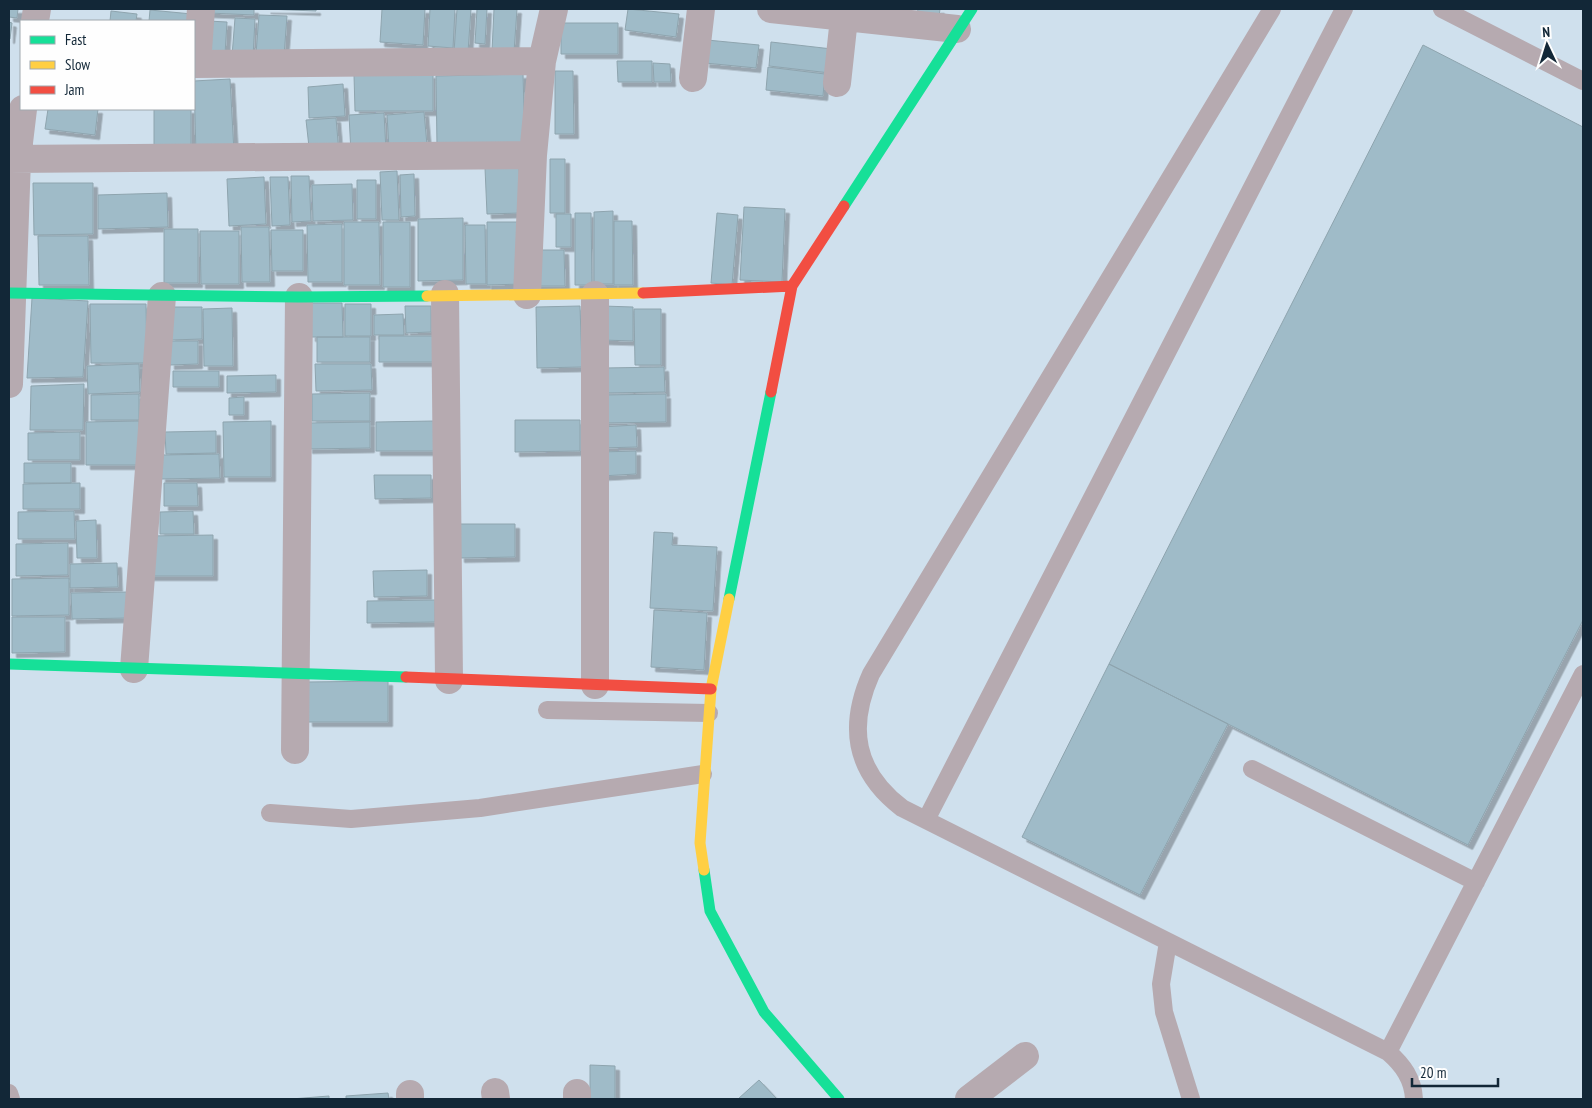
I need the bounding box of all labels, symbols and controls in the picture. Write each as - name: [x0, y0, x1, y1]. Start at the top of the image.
- legend: [20, 20, 195, 110]
- north arrow: [1522, 20, 1572, 70]
- text: N: [1542, 23, 1550, 41]
- text: Fast: [65, 30, 86, 49]
- text: Slow: [65, 55, 90, 74]
- text: Jam: [64, 80, 84, 99]
- scale bar: [1412, 1056, 1498, 1088]
- text: 20 m: [1420, 1063, 1446, 1082]

